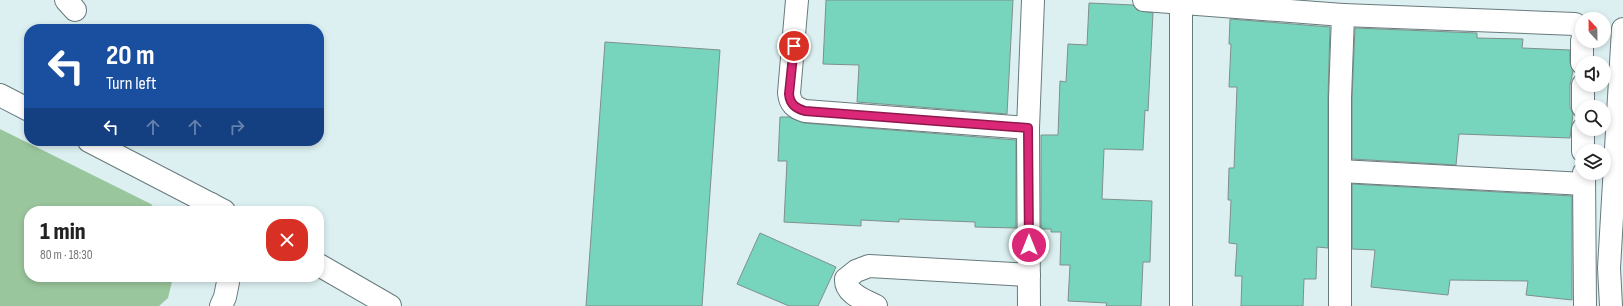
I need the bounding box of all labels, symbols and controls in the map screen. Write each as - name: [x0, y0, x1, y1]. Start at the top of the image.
- north arrow: [1575, 12, 1611, 48]
- map controls: [1575, 12, 1611, 180]
- pin: [777, 29, 811, 63]
- icon: arrive: [783, 35, 805, 57]
- text: 20 m: [106, 39, 155, 72]
- icon: left: [40, 40, 92, 92]
- button: sound: [1575, 56, 1611, 92]
- text: Turn left: [106, 73, 157, 94]
- button: search: [1575, 100, 1611, 136]
- icon: left: [100, 116, 122, 138]
- icon: ahead: [142, 116, 164, 138]
- icon: ahead: [184, 116, 206, 138]
- icon: right: [226, 116, 248, 138]
- button: layers: [1575, 144, 1611, 180]
- text: 1 min: [40, 217, 86, 246]
- button: close: [266, 219, 308, 261]
- position arrow: [1008, 224, 1050, 266]
- text: 80 m · 18:30: [40, 247, 93, 263]

